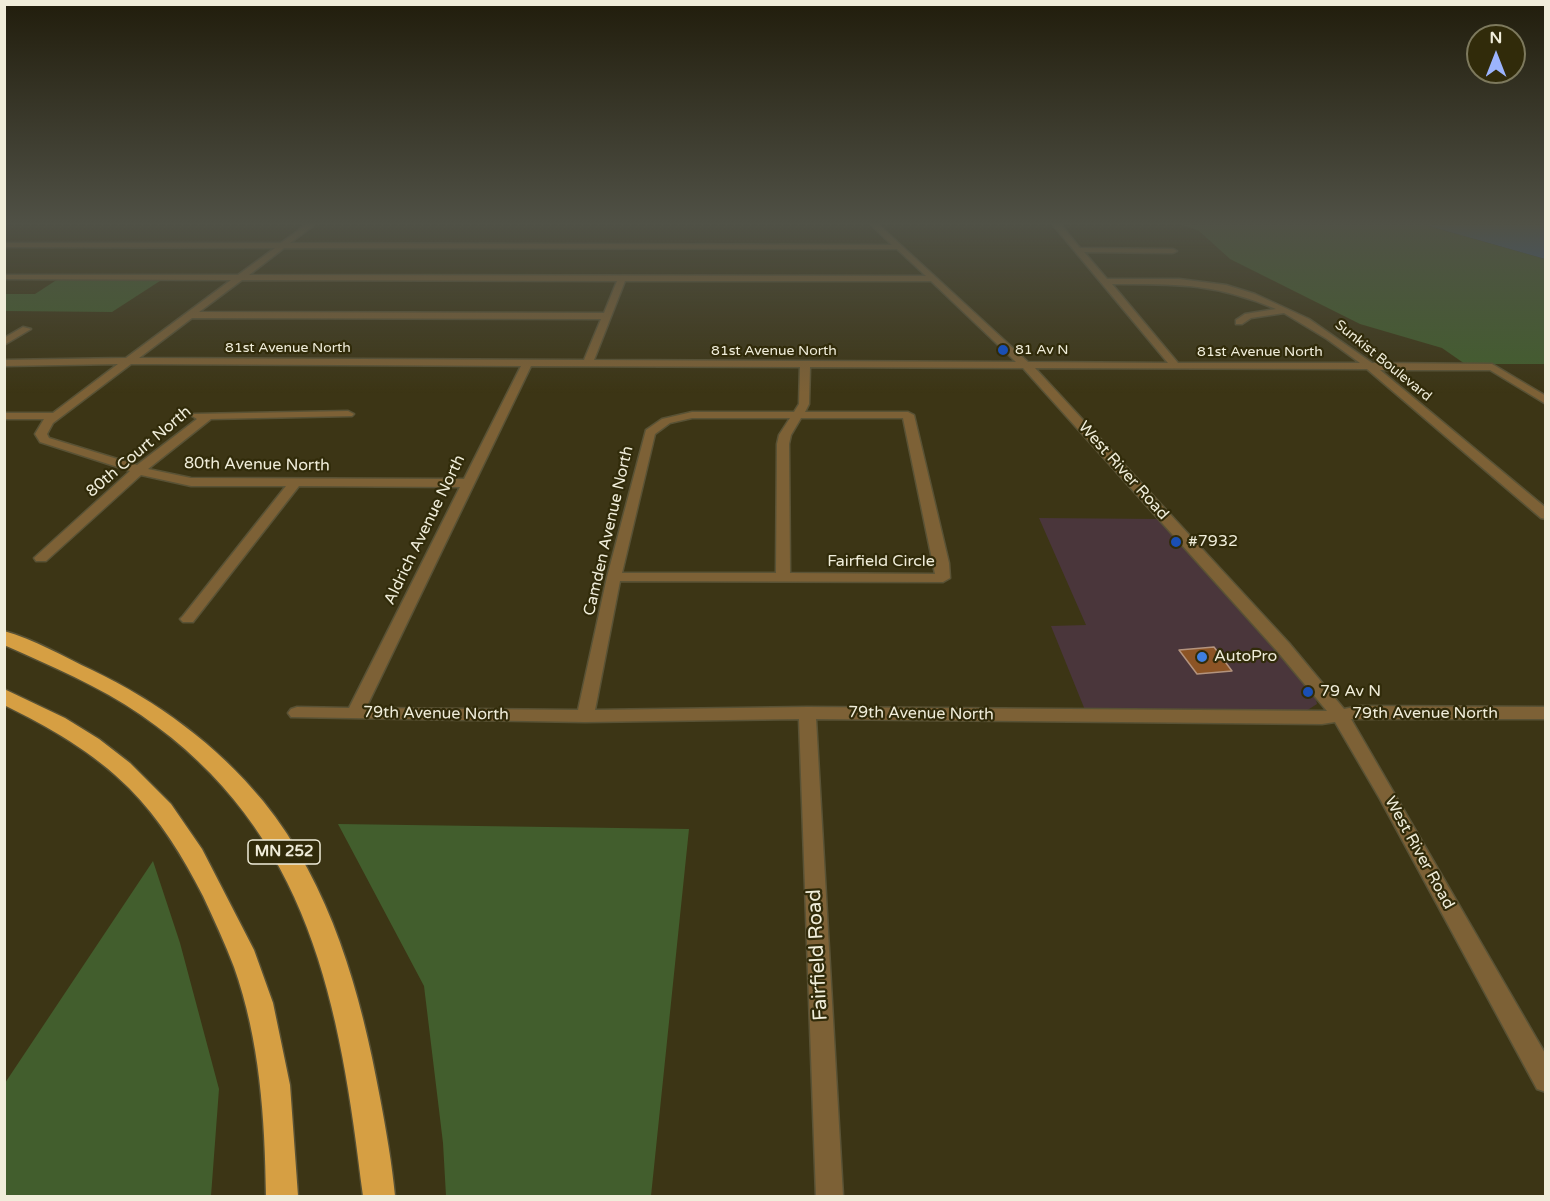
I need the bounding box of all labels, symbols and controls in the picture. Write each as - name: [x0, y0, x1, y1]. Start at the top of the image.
- north arrow: [1466, 24, 1526, 84]
- text: N: [1490, 28, 1502, 48]
- street label: Sunkist Boulevard: [1331, 317, 1435, 405]
- street label: 81st Avenue North: [225, 340, 351, 356]
- place label: 81 Av N: [1015, 342, 1068, 358]
- street label: 81st Avenue North: [711, 343, 837, 359]
- marker: 81 Av N: [996, 343, 1010, 357]
- street label: 81st Avenue North: [1197, 344, 1323, 360]
- street label: 80th Court North: [83, 402, 195, 502]
- street label: West River Road: [1074, 418, 1172, 524]
- street label: Camden Avenue North: [580, 444, 638, 618]
- street label: Aldrich Avenue North: [380, 452, 470, 608]
- street label: 80th Avenue North: [184, 454, 330, 476]
- place label: #7932: [1188, 532, 1238, 552]
- marker: #7932: [1169, 535, 1183, 549]
- street label: Fairfield Circle: [827, 552, 935, 572]
- place label: AutoPro: [1214, 647, 1277, 667]
- marker: AutoPro: [1195, 650, 1209, 664]
- place label: 79 Av N: [1320, 682, 1381, 702]
- marker: 79 Av N: [1301, 685, 1315, 699]
- street label: 79th Avenue North: [363, 703, 509, 725]
- street label: 79th Avenue North: [848, 703, 994, 725]
- street label: 79th Avenue North: [1352, 704, 1498, 724]
- street label: West River Road: [1380, 793, 1458, 913]
- road number: MN 252: [248, 840, 320, 864]
- street label: Fairfield Road: [803, 889, 833, 1021]

